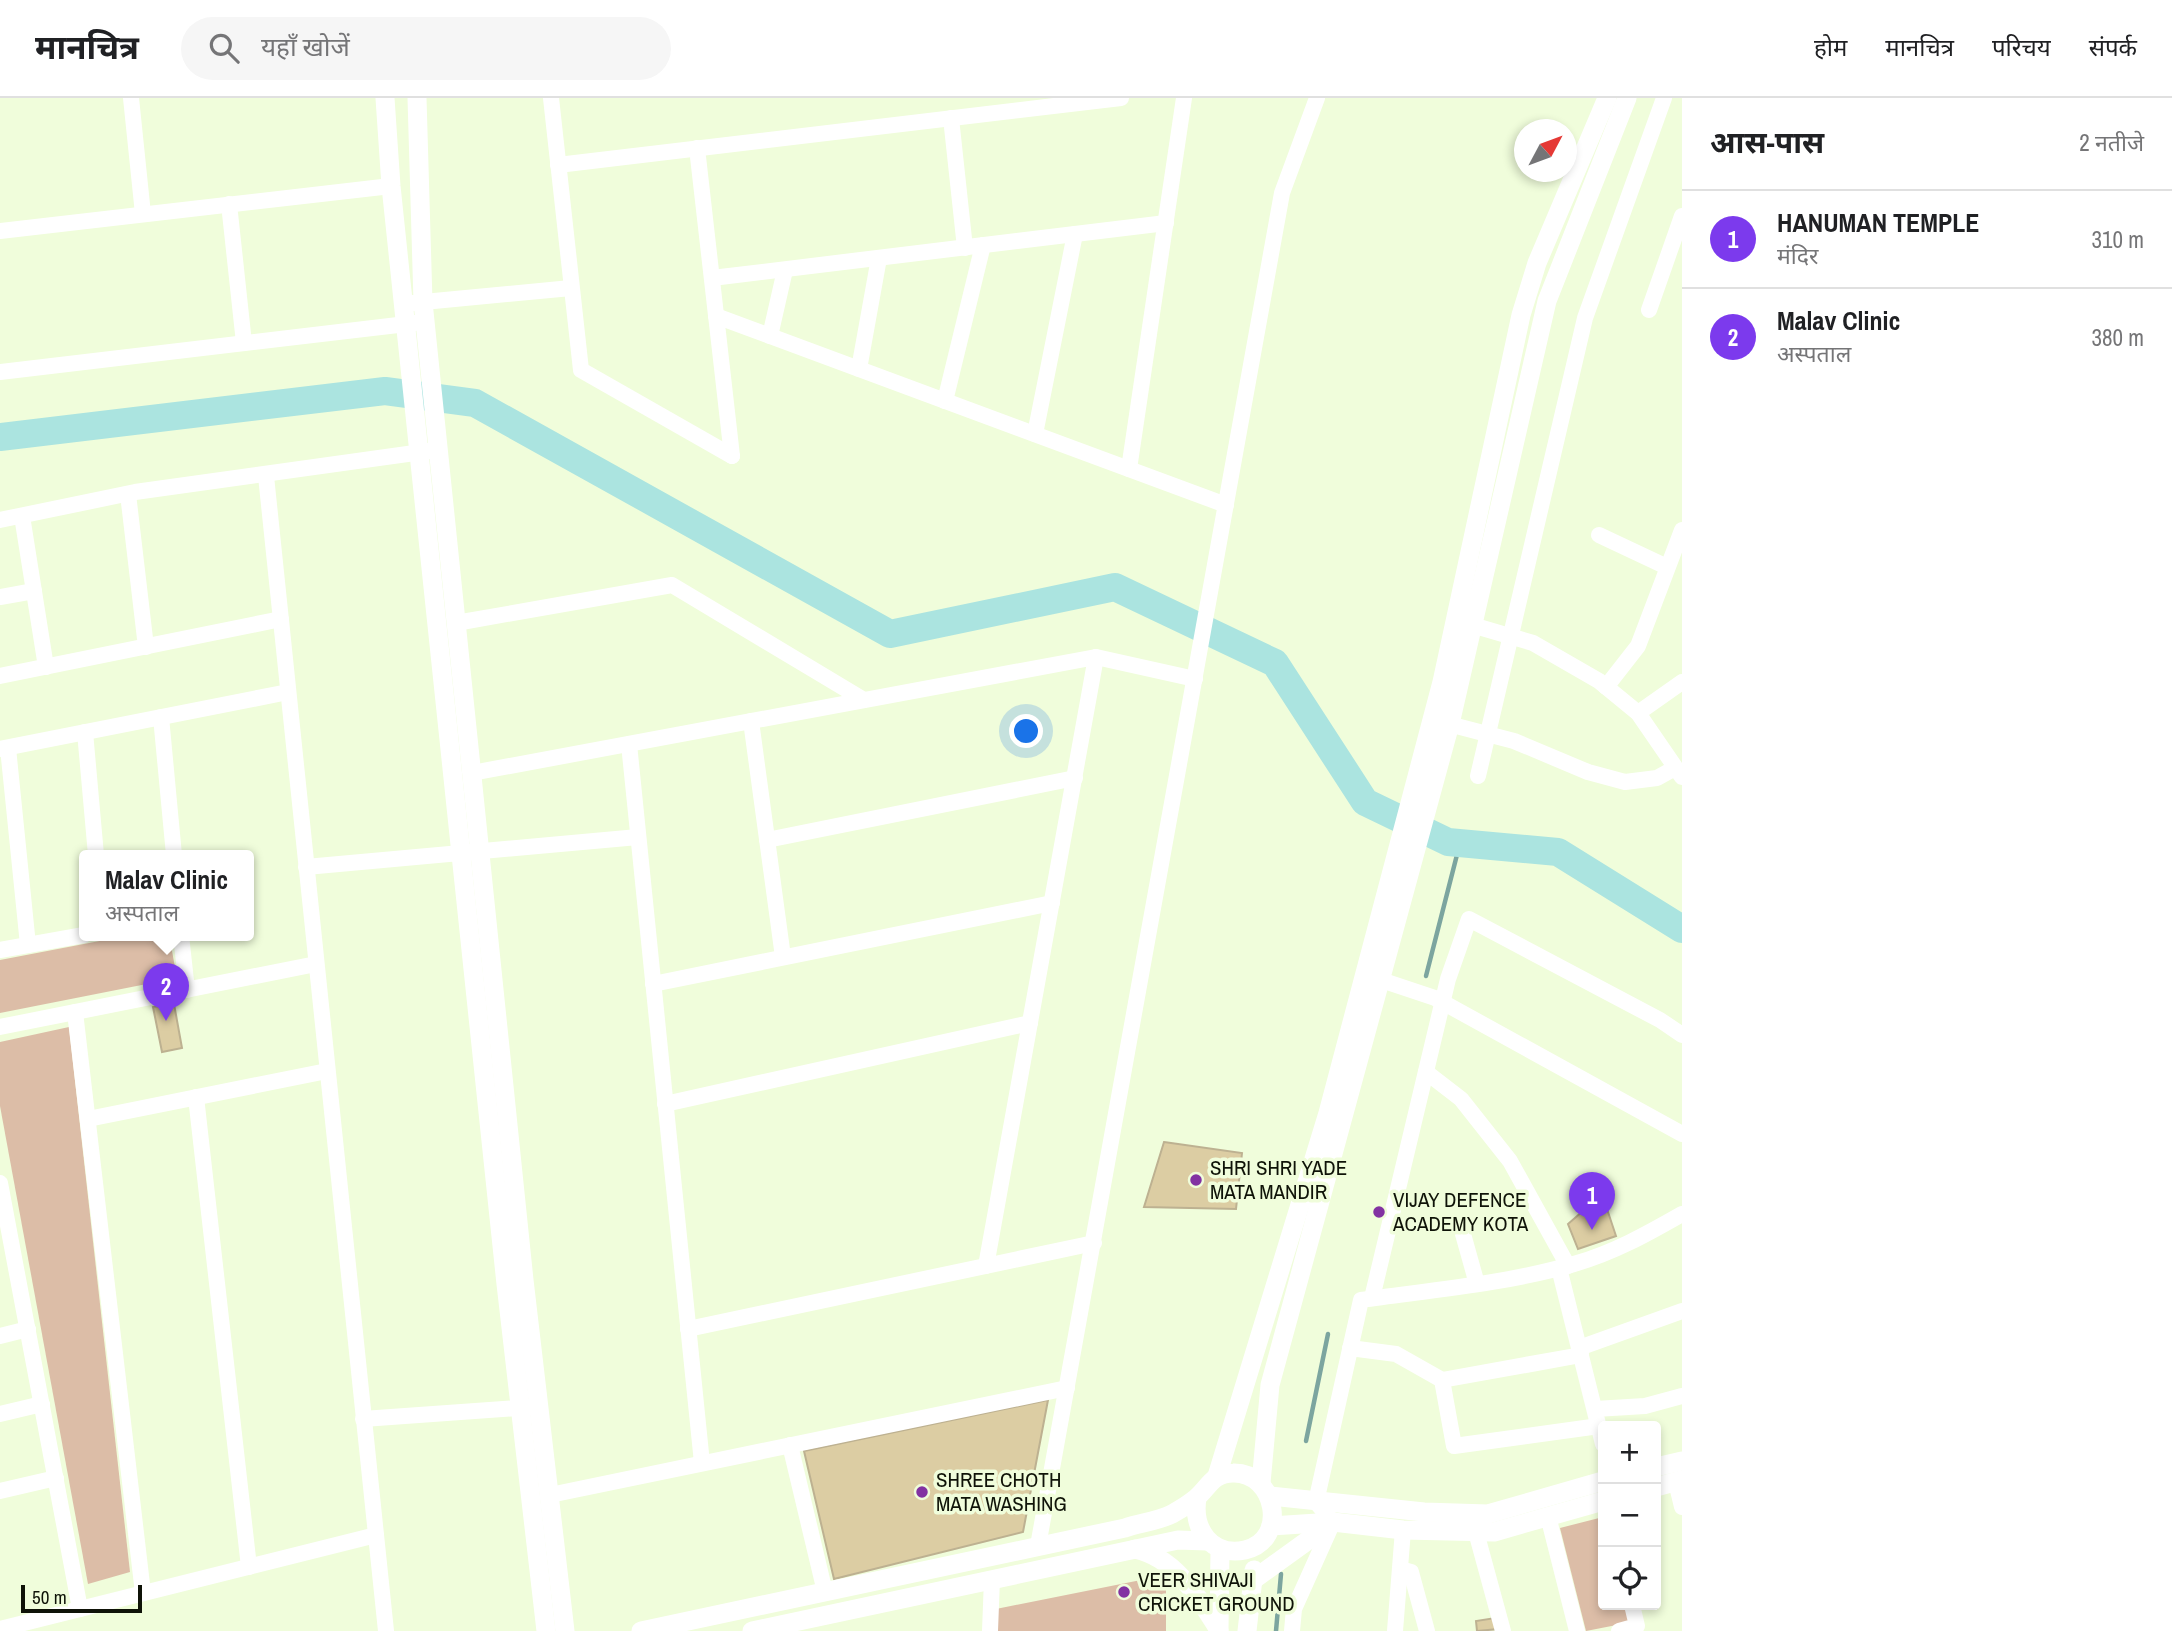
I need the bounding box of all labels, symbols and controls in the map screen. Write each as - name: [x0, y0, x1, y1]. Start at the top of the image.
- search box: [181, 17, 671, 80]
- text: मानचित्र: [35, 25, 139, 69]
- icon: search: [205, 29, 243, 67]
- text: यहाँ खोजें: [261, 29, 350, 64]
- text: होम: [1814, 31, 1847, 63]
- text: मानचित्र: [1885, 31, 1954, 63]
- text: परिचय: [1992, 31, 2051, 63]
- text: संपर्क: [2089, 31, 2137, 63]
- north arrow: [1514, 119, 1577, 182]
- text: आस-पास: [1710, 122, 1824, 162]
- text: 2 नतीजे: [2079, 127, 2144, 158]
- text: HANUMAN TEMPLE: [1777, 205, 1980, 240]
- text: 1: [1728, 224, 1738, 255]
- text: 310 m: [2092, 224, 2144, 255]
- text: मंदिर: [1777, 240, 1818, 271]
- text: Malav Clinic: [1777, 303, 1900, 338]
- text: 2: [1728, 322, 1738, 353]
- text: 380 m: [2092, 322, 2144, 353]
- text: अस्पताल: [1777, 338, 1851, 369]
- your location: [1009, 714, 1043, 748]
- popup: [79, 850, 254, 941]
- text: Malav Clinic: [105, 862, 228, 897]
- text: अस्पताल: [105, 897, 179, 928]
- pin: 2: [143, 963, 189, 1021]
- place label: SHRI SHRI YADE MATA MANDIR: [1210, 1153, 1347, 1206]
- marker: SHRI SHRI YADE MATA MANDIR: [1188, 1172, 1204, 1188]
- pin: 1: [1569, 1172, 1615, 1230]
- place label: VIJAY DEFENCE ACADEMY KOTA: [1392, 1185, 1529, 1238]
- marker: VIJAY DEFENCE ACADEMY KOTA: [1371, 1204, 1387, 1220]
- map controls: [1598, 1421, 1661, 1610]
- button: +: [1598, 1421, 1661, 1484]
- place label: SHREE CHOTH MATA WASHING: [936, 1465, 1067, 1518]
- marker: SHREE CHOTH MATA WASHING: [914, 1484, 930, 1500]
- button: −: [1598, 1484, 1661, 1547]
- button: locate: [1598, 1547, 1661, 1610]
- place label: VEER SHIVAJI CRICKET GROUND: [1138, 1565, 1295, 1618]
- scale bar: [21, 1582, 142, 1614]
- text: 50 m: [32, 1584, 67, 1610]
- marker: VEER SHIVAJI CRICKET GROUND: [1116, 1584, 1132, 1600]

